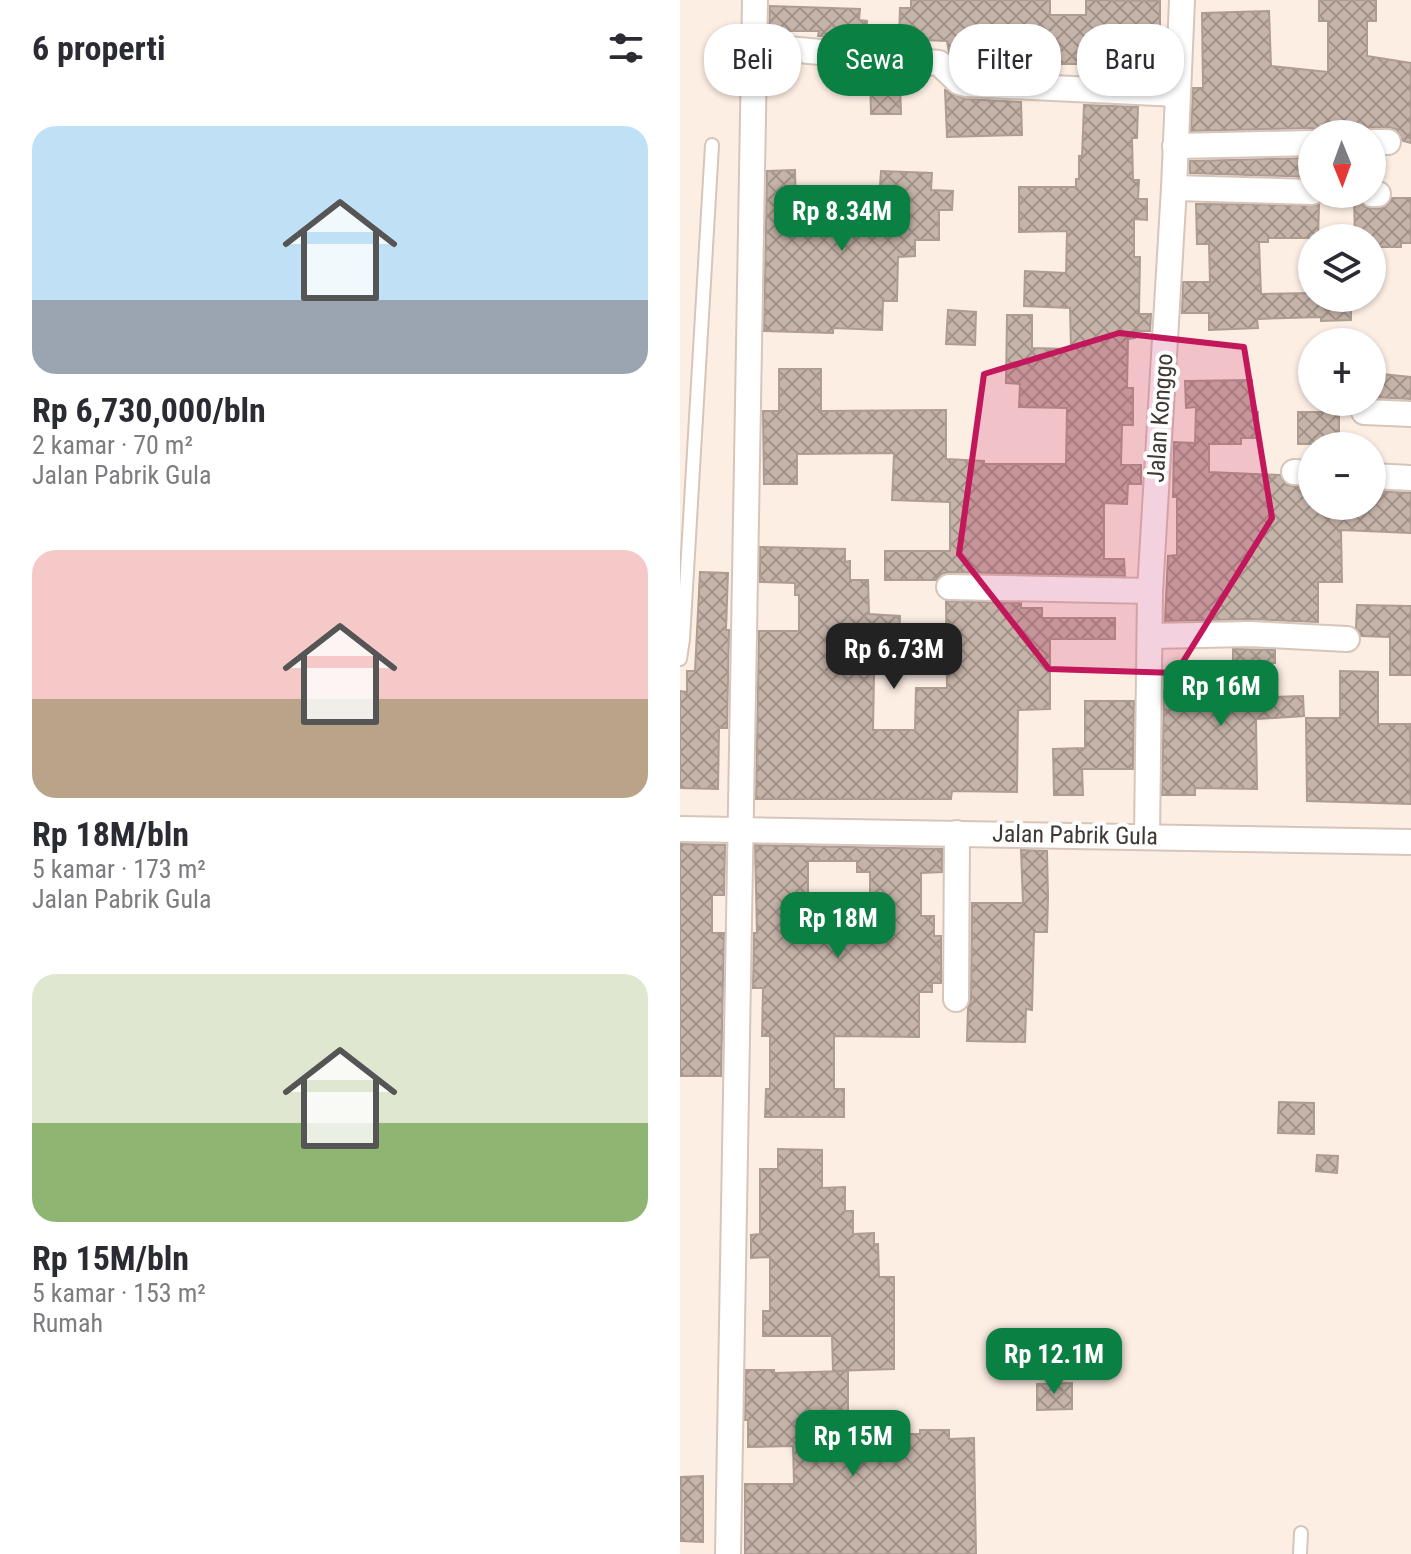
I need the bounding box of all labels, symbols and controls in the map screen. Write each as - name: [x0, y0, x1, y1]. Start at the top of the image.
- chip: Beli: [704, 24, 801, 96]
- chip: Sewa: [817, 24, 933, 96]
- chip: Filter: [949, 24, 1061, 96]
- chip: Baru: [1077, 24, 1184, 96]
- icon: filters: [604, 26, 648, 70]
- text: 6 properti: [32, 28, 166, 68]
- north arrow: [1298, 120, 1386, 208]
- map controls: [1298, 120, 1386, 520]
- icon: home: [268, 178, 412, 322]
- pin: Rp 8.34M: [759, 185, 925, 253]
- text: Rp 8.34M: [792, 196, 892, 226]
- button: layers: [1298, 224, 1386, 312]
- button: +: [1298, 328, 1386, 416]
- street label: Jalan Konggo: [1142, 352, 1178, 484]
- text: Rp 6,730,000/bln: [32, 390, 266, 430]
- text: 2 kamar · 70 m²: [32, 430, 193, 460]
- button: −: [1298, 432, 1386, 520]
- text: Jalan Pabrik Gula: [32, 460, 211, 490]
- icon: home: [268, 602, 412, 746]
- pin: Rp 6.73M: [811, 623, 977, 691]
- text: Rp 6.73M: [844, 634, 944, 664]
- pin: Rp 16M: [1156, 660, 1286, 728]
- text: Rp 16M: [1181, 671, 1261, 701]
- text: Rp 18M/bln: [32, 814, 189, 854]
- street label: Jalan Pabrik Gula: [992, 820, 1158, 850]
- text: 5 kamar · 173 m²: [32, 854, 206, 884]
- text: Jalan Pabrik Gula: [32, 884, 211, 914]
- pin: Rp 18M: [773, 892, 903, 960]
- text: Rp 18M: [798, 903, 878, 933]
- icon: home: [268, 1026, 412, 1170]
- text: Rp 15M/bln: [32, 1238, 189, 1278]
- text: 5 kamar · 153 m²: [32, 1278, 206, 1308]
- text: Rumah: [32, 1308, 103, 1338]
- pin: Rp 12.1M: [971, 1328, 1137, 1396]
- text: Rp 12.1M: [1004, 1339, 1104, 1369]
- pin: Rp 15M: [788, 1410, 918, 1478]
- text: Rp 15M: [813, 1421, 893, 1451]

